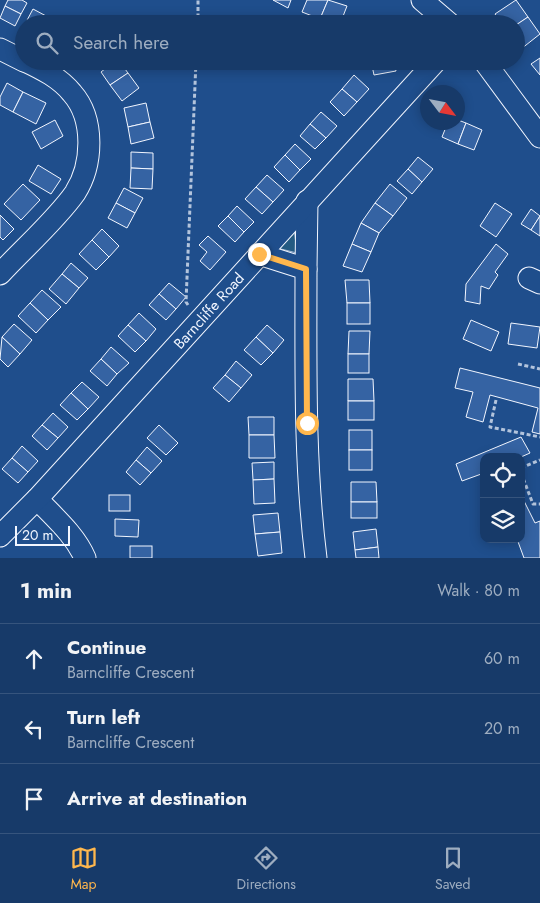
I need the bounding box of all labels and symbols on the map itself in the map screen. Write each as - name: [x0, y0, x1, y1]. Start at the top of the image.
- north arrow: [420, 85, 465, 130]
- route end: [248, 243, 271, 266]
- street label: Barncliffe Road: [169, 268, 249, 354]
- route start: [296, 412, 319, 435]
- scale bar: [15, 523, 70, 546]

